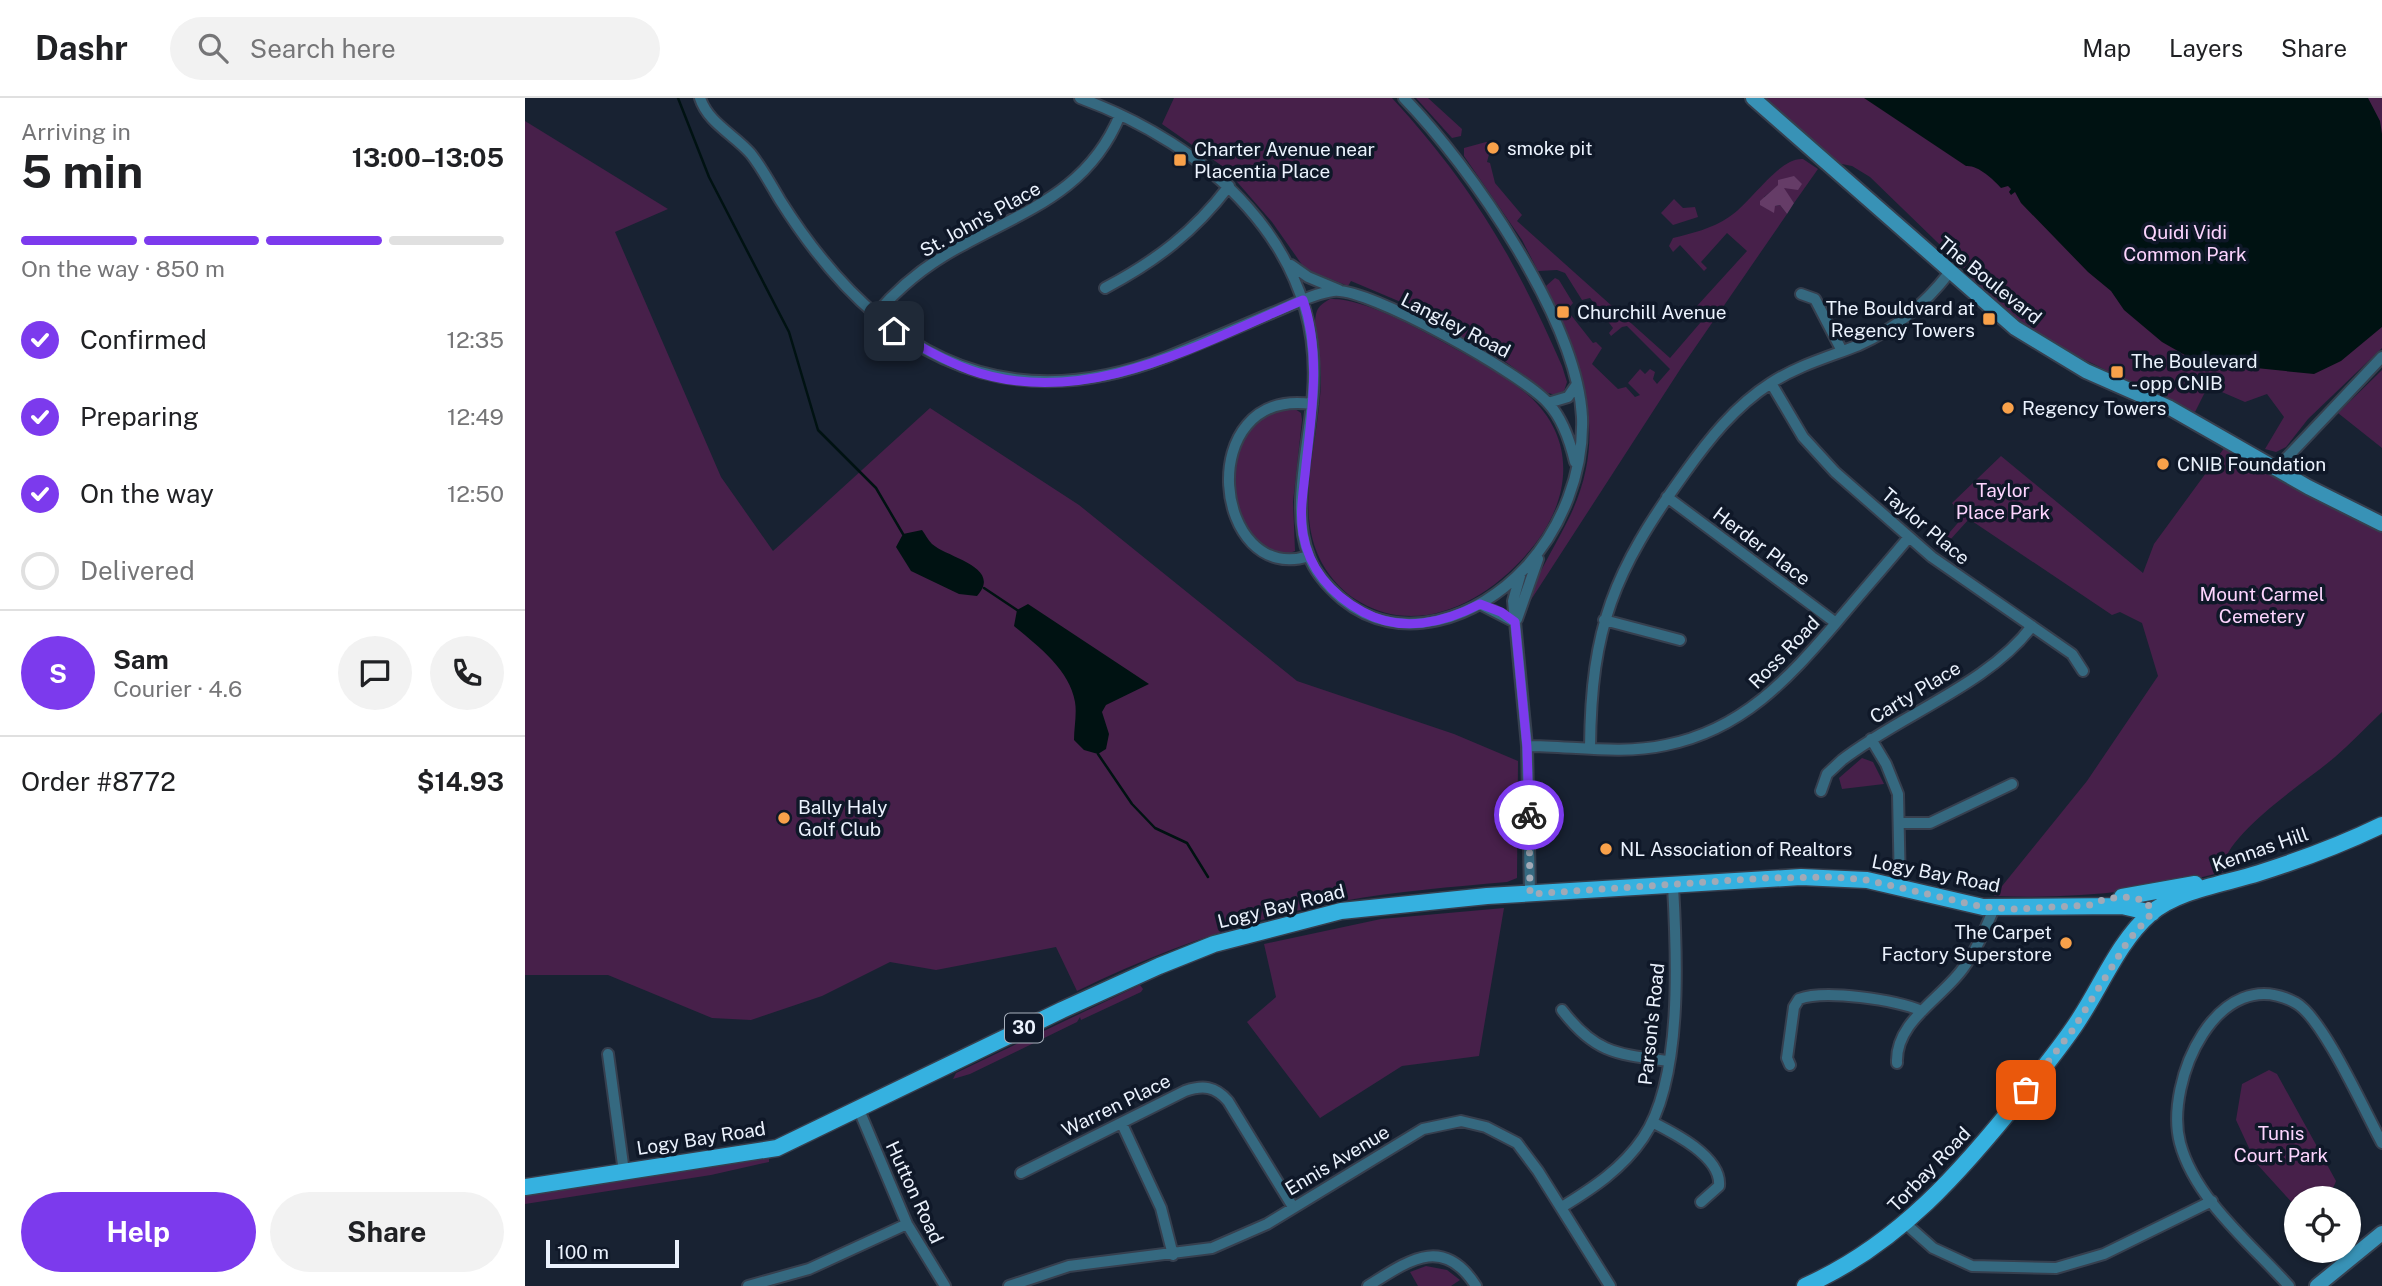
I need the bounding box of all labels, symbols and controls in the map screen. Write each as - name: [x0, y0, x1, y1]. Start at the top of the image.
- search box: [170, 17, 660, 80]
- text: Dashr: [35, 29, 128, 67]
- icon: search: [194, 29, 232, 67]
- text: Search here: [250, 33, 396, 64]
- text: Map: [2082, 34, 2131, 62]
- text: Layers: [2169, 34, 2243, 62]
- text: Share: [2281, 34, 2347, 62]
- text: Arriving in: [21, 118, 131, 145]
- place label: smoke pit: [1507, 137, 1593, 159]
- place label: Charter Avenue near Placentia Place: [1194, 138, 1375, 182]
- marker: smoke pit: [1485, 140, 1501, 156]
- text: 13:00–13:05: [352, 142, 504, 173]
- text: 5 min: [21, 144, 143, 198]
- marker: Charter Avenue near Placentia Place: [1172, 152, 1188, 168]
- street label: St. John's Place: [916, 177, 1044, 261]
- park label: Quidi Vidi Common Park: [2123, 221, 2247, 265]
- street label: The Boulevard: [1934, 232, 2046, 328]
- text: On the way · 850 m: [21, 255, 225, 282]
- street label: Langley Road: [1398, 288, 1514, 362]
- place label: The Bouldvard at Regency Towers: [1826, 297, 1975, 341]
- pin: [864, 301, 924, 361]
- place label: Churchill Avenue: [1577, 301, 1727, 323]
- marker: Churchill Avenue: [1555, 304, 1571, 320]
- marker: The Bouldvard at Regency Towers: [1981, 311, 1997, 327]
- icon: home: [875, 312, 913, 350]
- icon: check: [21, 321, 59, 359]
- text: Confirmed: [80, 324, 207, 355]
- text: 12:35: [447, 326, 504, 353]
- place label: The Boulevard - opp CNIB: [2131, 350, 2257, 394]
- marker: The Boulevard - opp CNIB: [2109, 364, 2125, 380]
- place label: Regency Towers: [2022, 397, 2166, 419]
- icon: check: [21, 398, 59, 436]
- marker: Regency Towers: [2000, 400, 2016, 416]
- text: Preparing: [80, 401, 199, 432]
- text: 12:49: [447, 403, 504, 430]
- place label: CNIB Foundation: [2177, 453, 2326, 475]
- marker: CNIB Foundation: [2155, 456, 2171, 472]
- icon: check: [21, 475, 59, 513]
- text: On the way: [80, 478, 214, 509]
- park label: Taylor Place Park: [1956, 479, 2050, 523]
- text: 12:50: [447, 480, 504, 507]
- street label: Taylor Place: [1878, 483, 1974, 569]
- street label: Herder Place: [1709, 502, 1815, 590]
- text: Delivered: [80, 555, 195, 586]
- park label: Mount Carmel Cemetery: [2200, 583, 2324, 627]
- street label: Ross Road: [1744, 611, 1824, 693]
- button: chat: [338, 636, 412, 710]
- button: phone: [430, 636, 504, 710]
- text: Sam: [113, 644, 169, 675]
- street label: Carty Place: [1866, 656, 1964, 728]
- text: S: [49, 658, 67, 689]
- text: Courier · 4.6: [113, 675, 242, 702]
- text: Order #8772: [21, 766, 176, 797]
- text: $14.93: [417, 766, 504, 797]
- courier: [1494, 780, 1564, 850]
- place label: Bally Haly Golf Club: [798, 796, 887, 840]
- icon: bike: [1510, 796, 1548, 834]
- marker: Bally Haly Golf Club: [776, 810, 792, 826]
- street label: Kennas Hill: [2209, 822, 2311, 876]
- place label: NL Association of Realtors: [1620, 838, 1852, 860]
- marker: NL Association of Realtors: [1598, 841, 1614, 857]
- street label: Logy Bay Road: [1870, 850, 2002, 896]
- street label: Logy Bay Road: [1215, 880, 1347, 932]
- place label: The Carpet Factory Superstore: [1882, 921, 2052, 965]
- marker: The Carpet Factory Superstore: [2058, 935, 2074, 951]
- street label: Parson's Road: [1634, 962, 1668, 1086]
- road number: 30: [1005, 1014, 1043, 1043]
- pin: [1996, 1060, 2056, 1120]
- street label: Warren Place: [1058, 1069, 1174, 1141]
- icon: bag: [2007, 1071, 2045, 1109]
- street label: Logy Bay Road: [635, 1117, 767, 1159]
- street label: Ennis Avenue: [1281, 1120, 1393, 1200]
- street label: Torbay Road: [1883, 1122, 1975, 1216]
- park label: Tunis Court Park: [2234, 1122, 2329, 1166]
- street label: Hutton Road: [882, 1137, 948, 1247]
- map controls: [2284, 1186, 2361, 1263]
- button: locate: [2284, 1186, 2361, 1263]
- button: Help: [21, 1192, 256, 1272]
- button: Share: [270, 1192, 504, 1272]
- scale bar: [546, 1237, 679, 1269]
- text: 100 m: [557, 1241, 609, 1263]

